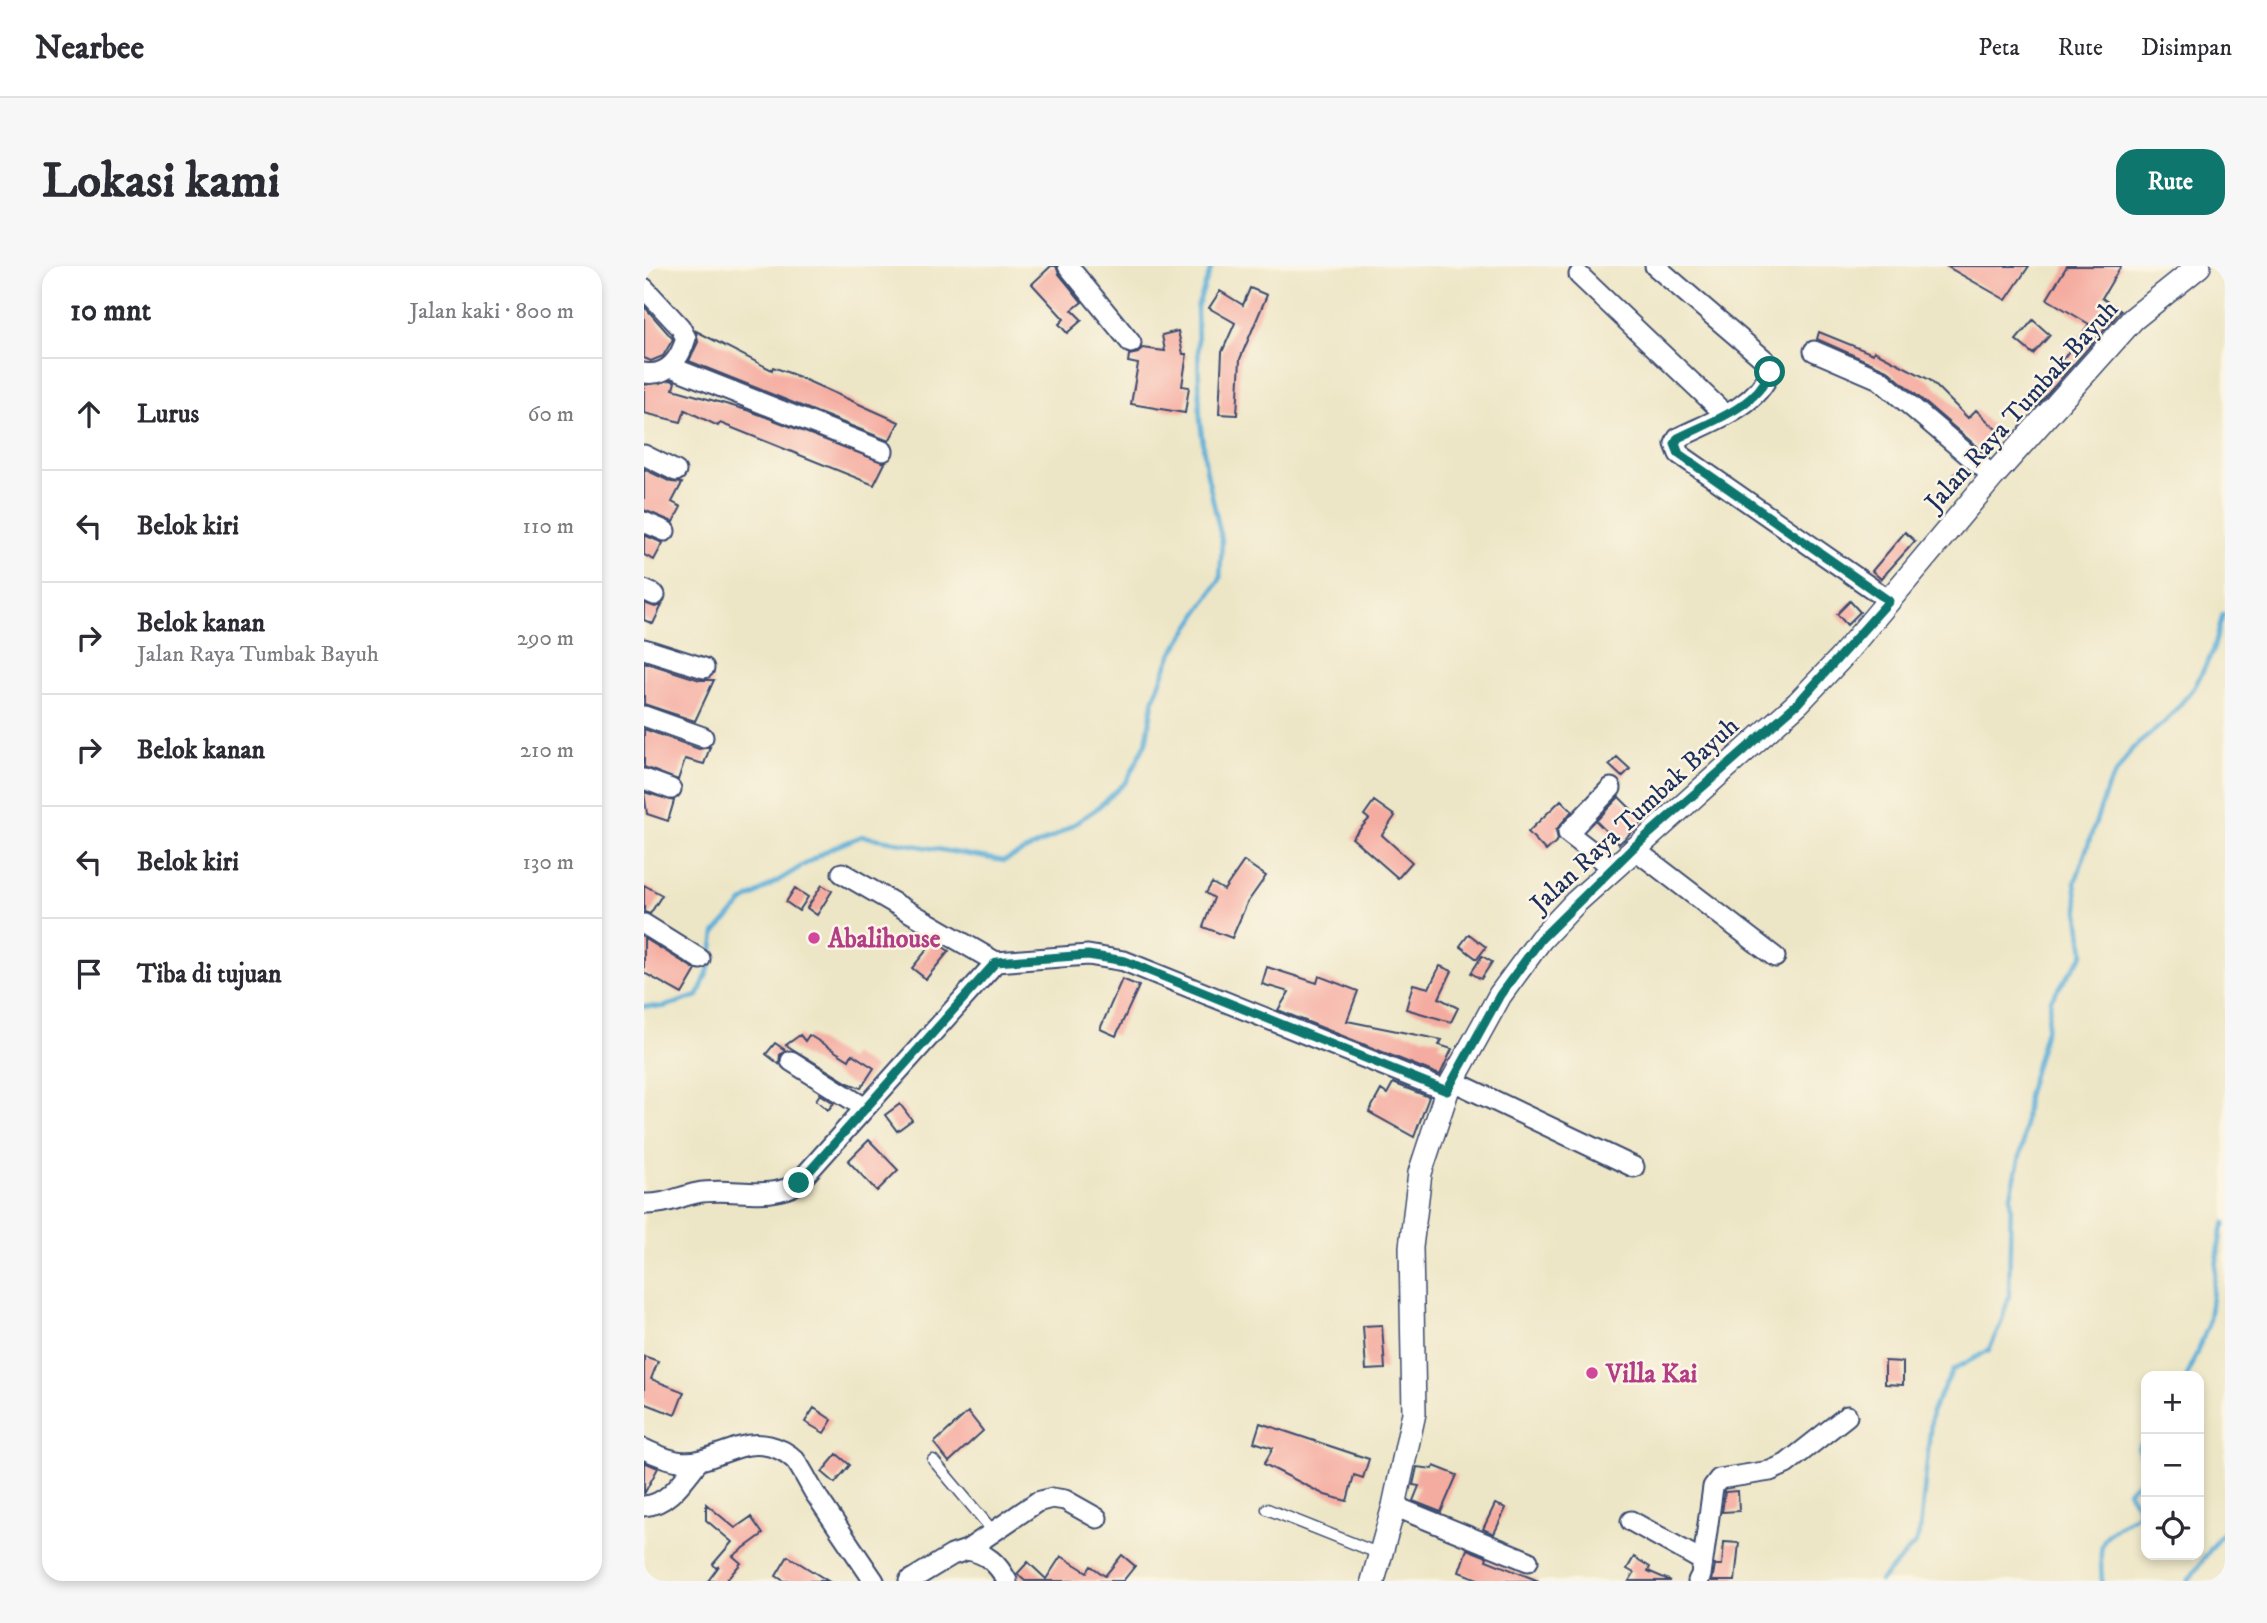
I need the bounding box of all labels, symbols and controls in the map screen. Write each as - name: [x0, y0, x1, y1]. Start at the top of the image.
- text: Nearbee: [35, 28, 144, 69]
- text: Peta: [1978, 33, 2020, 63]
- text: Rute: [2058, 33, 2103, 63]
- text: Disimpan: [2141, 33, 2232, 63]
- button: Rute: [2116, 149, 2225, 215]
- text: Lokasi kami: [42, 151, 280, 213]
- text: 10 mnt: [70, 293, 151, 330]
- street label: Jalan Raya Tumbak Bayuh: [1917, 293, 2126, 520]
- text: Jalan kaki · 800 m: [410, 297, 574, 326]
- route start: [1754, 356, 1785, 387]
- icon: ahead: [70, 395, 108, 433]
- text: Lurus: [137, 398, 199, 431]
- text: 60 m: [527, 400, 574, 429]
- icon: left: [70, 507, 108, 545]
- text: Belok kiri: [137, 510, 239, 543]
- text: 110 m: [523, 512, 574, 541]
- text: Belok kanan: [137, 607, 265, 640]
- icon: right: [70, 619, 108, 657]
- text: 290 m: [517, 624, 574, 653]
- text: Jalan Raya Tumbak Bayuh: [137, 640, 379, 669]
- street label: Jalan Raya Tumbak Bayuh: [1522, 710, 1747, 922]
- icon: right: [70, 731, 108, 769]
- text: Belok kanan: [137, 734, 265, 767]
- text: 210 m: [520, 736, 574, 765]
- icon: left: [70, 843, 108, 881]
- text: Belok kiri: [137, 846, 239, 879]
- text: 130 m: [522, 848, 574, 877]
- place label: Abalihouse: [827, 923, 941, 956]
- marker: Abalihouse: [806, 930, 822, 946]
- icon: arrive: [70, 955, 108, 993]
- text: Tiba di tujuan: [137, 958, 282, 991]
- route end: [783, 1167, 814, 1198]
- place label: Villa Kai: [1605, 1358, 1698, 1391]
- marker: Villa Kai: [1584, 1365, 1600, 1381]
- map controls: [2141, 1371, 2204, 1560]
- button: +: [2141, 1371, 2204, 1434]
- button: −: [2141, 1434, 2204, 1497]
- button: locate: [2141, 1497, 2204, 1560]

